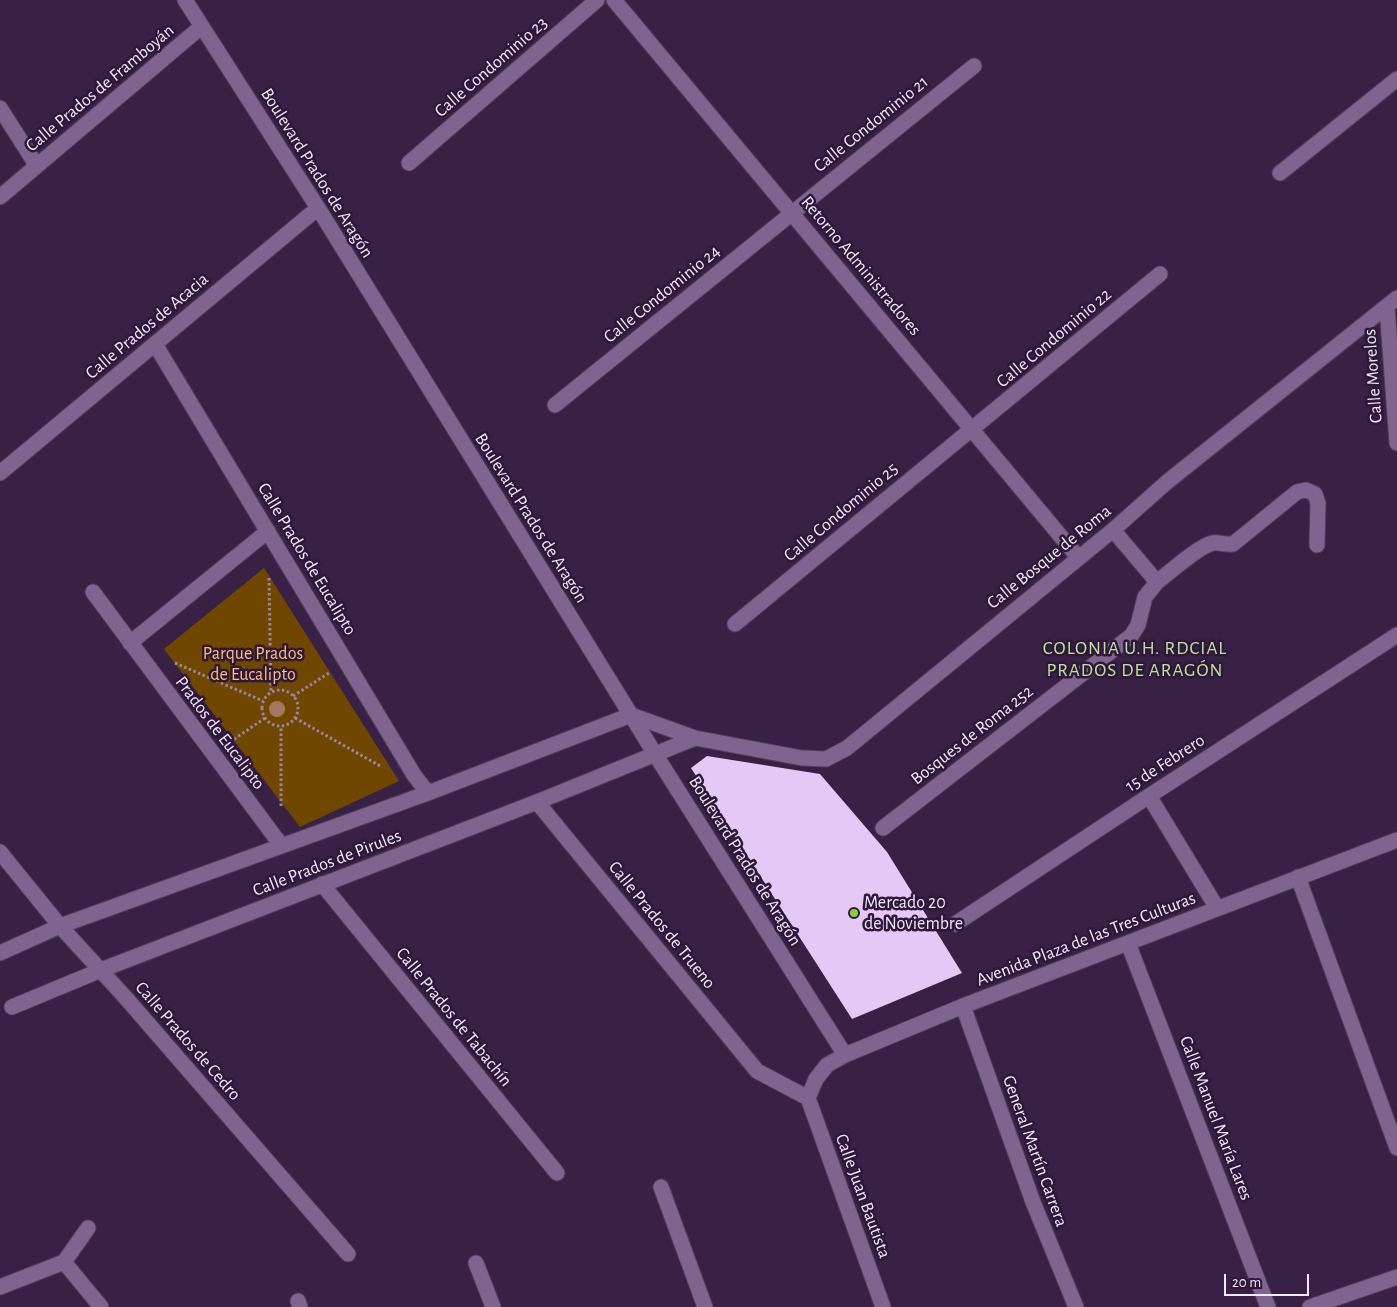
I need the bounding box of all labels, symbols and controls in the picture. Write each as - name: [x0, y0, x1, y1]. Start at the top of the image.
- street label: Calle Condominio 23: [430, 12, 552, 122]
- street label: Calle Prados de Framboyán: [21, 20, 179, 156]
- street label: Calle Condominio 21: [809, 71, 933, 177]
- street label: Boulevard Prados de Aragón: [256, 84, 378, 262]
- street label: Retorno Administradores: [796, 192, 926, 340]
- street label: Calle Condominio 24: [599, 240, 725, 348]
- street label: Calle Prados de Acacia: [81, 268, 213, 384]
- street label: Calle Condominio 22: [992, 284, 1116, 392]
- street label: Calle Morelos: [1359, 328, 1387, 424]
- street label: Boulevard Prados de Aragón: [470, 429, 592, 607]
- street label: Calle Condominio 25: [779, 458, 903, 566]
- street label: Calle Prados de Eucalipto: [253, 479, 361, 639]
- street label: Calle Bosque de Roma: [982, 500, 1116, 614]
- district label: COLONIA U.H. RDCIAL PRADOS DE ARAGÓN: [1040, 637, 1230, 681]
- park label: Parque Prados de Eucalipto: [203, 643, 303, 686]
- street label: Prados de Eucalipto: [170, 672, 270, 794]
- street label: Bosques de Roma 252: [906, 680, 1038, 790]
- street label: 15 de Febrero: [1121, 729, 1209, 797]
- street label: Boulevard Prados de Aragón: [684, 772, 806, 950]
- street label: Calle Prados de Pirules: [250, 825, 404, 901]
- street label: Calle Prados de Trueno: [604, 857, 720, 993]
- street label: Avenida Plaza de las Tres Culturas: [973, 887, 1199, 991]
- place label: Mercado 20 de Noviembre: [864, 892, 963, 934]
- marker: Mercado 20 de Noviembre: [848, 907, 860, 919]
- street label: Calle Prados de Tabachín: [391, 943, 517, 1091]
- street label: Calle Prados de Cedro: [130, 977, 246, 1105]
- street label: Calle Manuel María Lares: [1175, 1033, 1257, 1203]
- street label: General Martín Carrera: [998, 1072, 1072, 1230]
- street label: Calle Juan Bautista: [830, 1131, 896, 1261]
- scale bar: [1227, 1264, 1312, 1296]
- text: 20 m: [1232, 1275, 1261, 1290]

